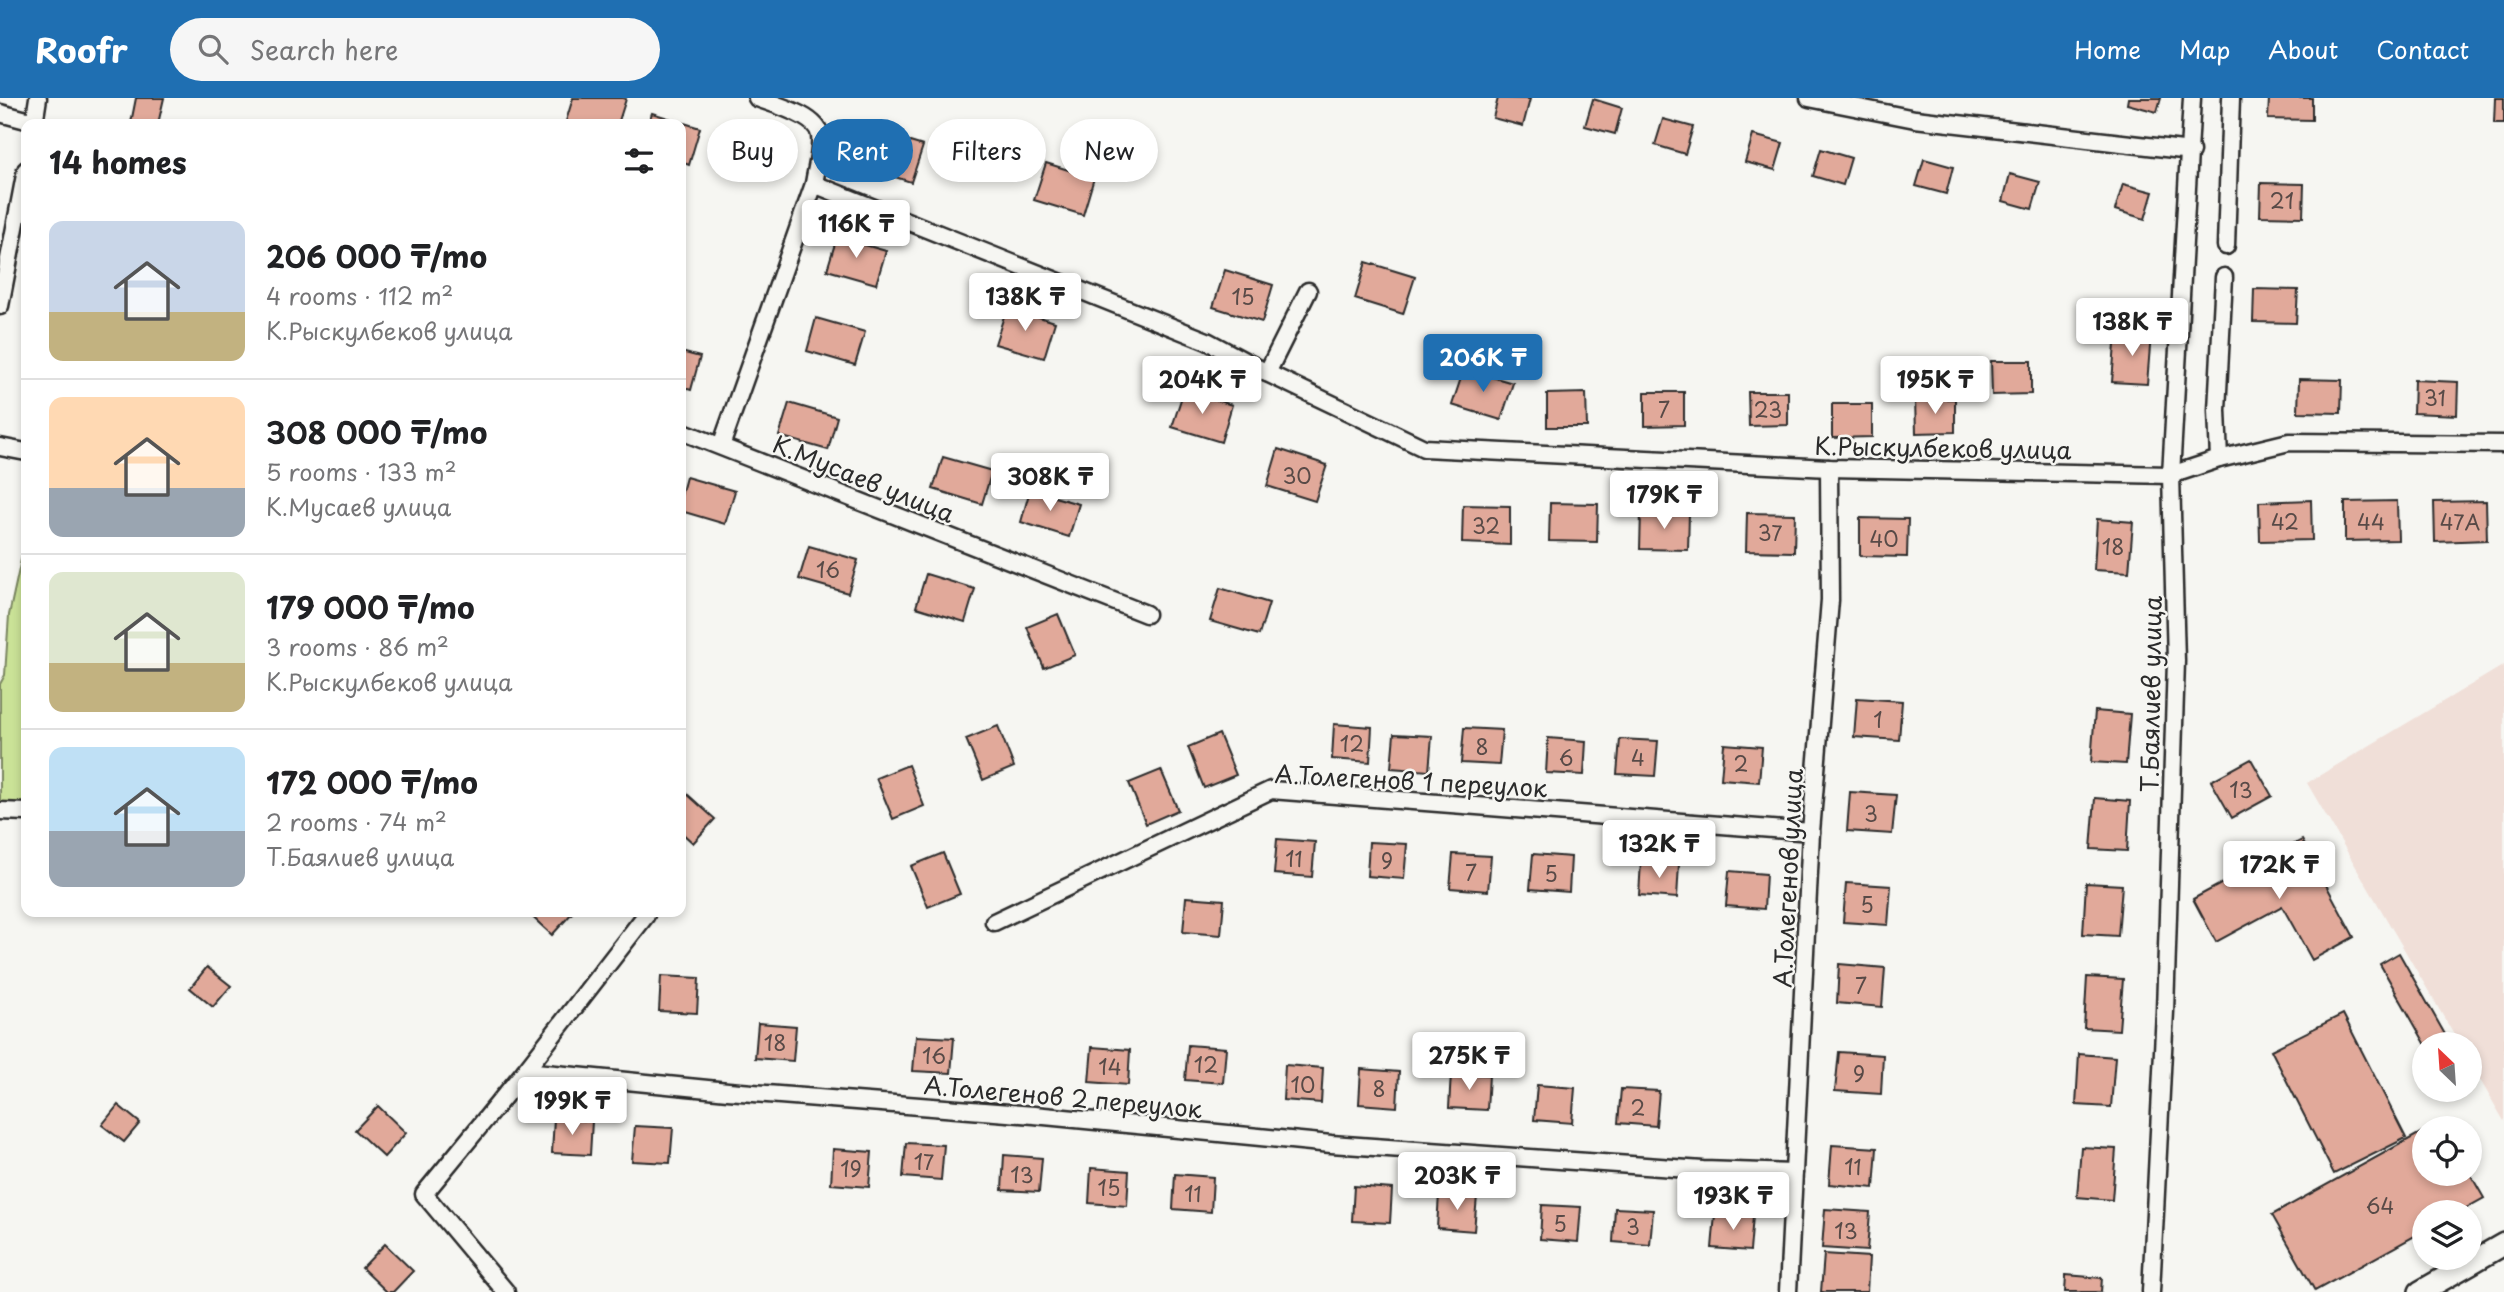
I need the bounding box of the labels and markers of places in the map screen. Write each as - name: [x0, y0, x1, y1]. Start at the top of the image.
- pin: 116K ₸: [799, 200, 913, 260]
- pin: 138K ₸: [968, 274, 1082, 333]
- pin: 138K ₸: [2075, 299, 2189, 358]
- pin: 206K ₸: [1426, 334, 1540, 394]
- pin: 204K ₸: [1145, 356, 1259, 416]
- pin: 195K ₸: [1878, 356, 1992, 416]
- pin: 308K ₸: [993, 454, 1107, 513]
- pin: 179K ₸: [1607, 472, 1721, 531]
- pin: 132K ₸: [1602, 820, 1716, 880]
- pin: 172K ₸: [2222, 842, 2336, 901]
- pin: 275K ₸: [1412, 1032, 1526, 1092]
- pin: 199K ₸: [515, 1077, 629, 1137]
- pin: 203K ₸: [1400, 1152, 1514, 1212]
- pin: 193K ₸: [1676, 1172, 1790, 1232]

